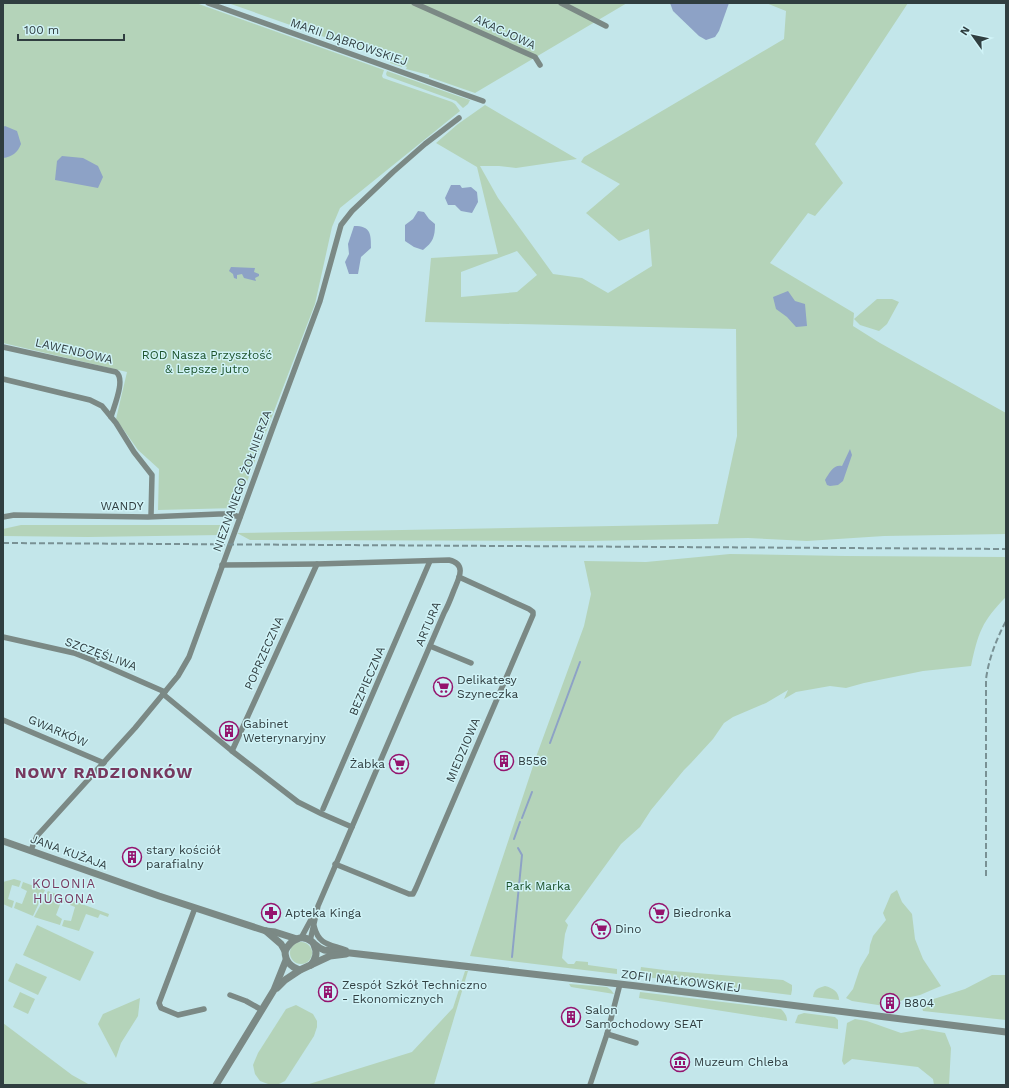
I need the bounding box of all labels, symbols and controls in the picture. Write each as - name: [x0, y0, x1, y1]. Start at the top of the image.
- street label: AKACJOWA: [472, 12, 538, 52]
- street label: MARII DĄBROWSKIEJ: [288, 15, 410, 69]
- scale bar: [18, 16, 124, 42]
- north arrow: [953, 16, 993, 56]
- text: 100 m: [24, 23, 59, 37]
- text: N: [957, 24, 973, 38]
- street label: LAWENDOWA: [34, 335, 114, 367]
- park label: ROD Nasza Przyszłość & Lepsze jutro: [142, 348, 272, 376]
- street label: NIEZNANEGO ŻOŁNIERZA: [210, 408, 274, 554]
- street label: WANDY: [100, 499, 144, 513]
- street label: ARTURA: [412, 599, 444, 649]
- street label: POPRZECZNA: [242, 614, 287, 692]
- street label: SZCZĘŚLIWA: [63, 634, 139, 674]
- street label: BEZPIECZNA: [346, 644, 388, 718]
- place label: Delikatesy Szyneczka: [457, 673, 518, 701]
- supermarket icon: Delikatesy Szyneczka: [432, 676, 454, 698]
- street label: GWARKÓW: [26, 712, 90, 750]
- street label: MIEDZIOWA: [443, 715, 483, 784]
- place label: Gabinet Weterynaryjny: [243, 717, 327, 745]
- building icon: Gabinet Weterynaryjny: [218, 720, 240, 742]
- building icon: B556: [493, 750, 515, 772]
- supermarket icon: Żabka: [388, 753, 410, 775]
- place label: B556: [518, 754, 547, 768]
- place label: Żabka: [350, 757, 385, 771]
- district label: NOWY RADZIONKÓW: [15, 763, 193, 782]
- street label: JANA KUŻAJA: [29, 832, 110, 872]
- place label: stary kościół parafialny: [146, 843, 221, 871]
- building icon: stary kościół parafialny: [121, 846, 143, 868]
- district label: KOLONIA HUGONA: [32, 876, 96, 906]
- park label: Park Marka: [506, 879, 571, 893]
- pharmacy icon: Apteka Kinga: [260, 902, 282, 924]
- supermarket icon: Biedronka: [648, 902, 670, 924]
- place label: Apteka Kinga: [285, 906, 361, 920]
- place label: Biedronka: [673, 906, 731, 920]
- supermarket icon: Dino: [590, 918, 612, 940]
- place label: Dino: [615, 922, 641, 936]
- street label: ZOFII NAŁKOWSKIEJ: [620, 967, 742, 995]
- place label: Zespół Szkół Techniczno - Ekonomicznych: [342, 978, 487, 1006]
- building icon: Zespół Szkół Techniczno - Ekonomicznych: [317, 981, 339, 1003]
- building icon: B804: [879, 992, 901, 1014]
- place label: B804: [904, 996, 934, 1010]
- place label: Salon Samochodowy SEAT: [585, 1003, 703, 1031]
- building icon: Salon Samochodowy SEAT: [560, 1006, 582, 1028]
- museum icon: Muzeum Chleba: [669, 1051, 691, 1073]
- place label: Muzeum Chleba: [694, 1055, 789, 1069]

